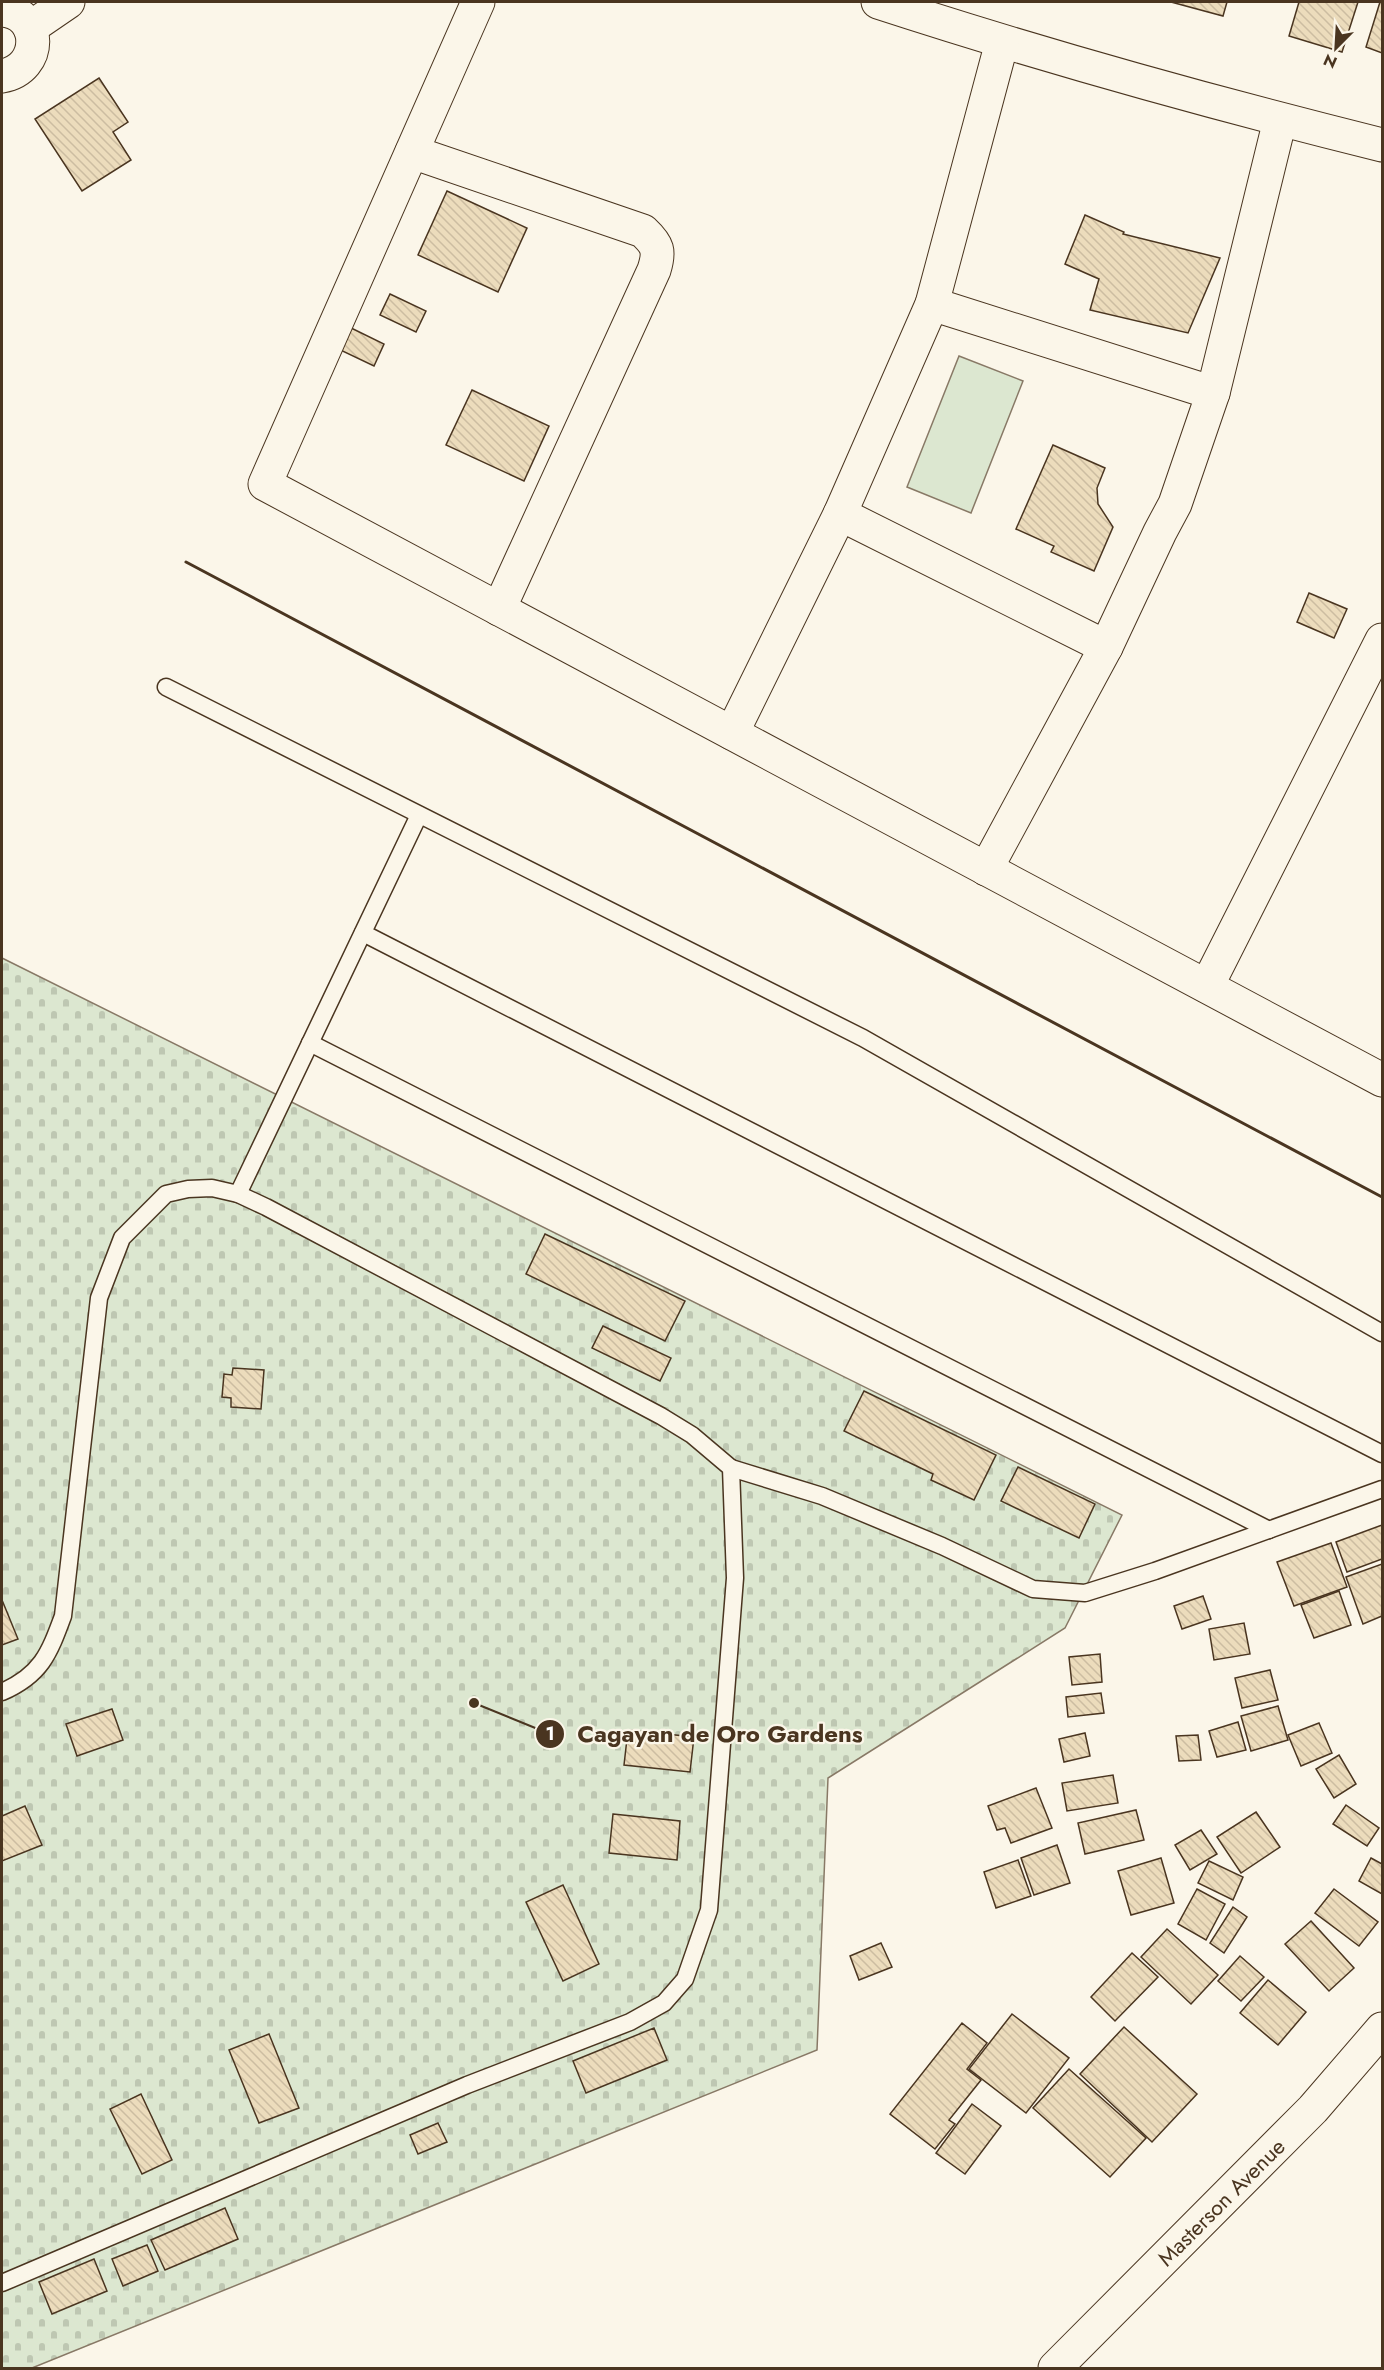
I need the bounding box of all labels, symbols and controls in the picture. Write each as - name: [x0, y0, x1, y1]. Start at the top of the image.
- north arrow: [1306, 18, 1366, 78]
- text: N: [1320, 48, 1341, 74]
- callout: Cagayan de Oro Gardens: [535, 1713, 875, 1755]
- text: Cagayan de Oro Gardens: [577, 1716, 863, 1751]
- text: 1: [545, 1721, 555, 1747]
- street label: Masterson Avenue: [1150, 2131, 1292, 2273]

